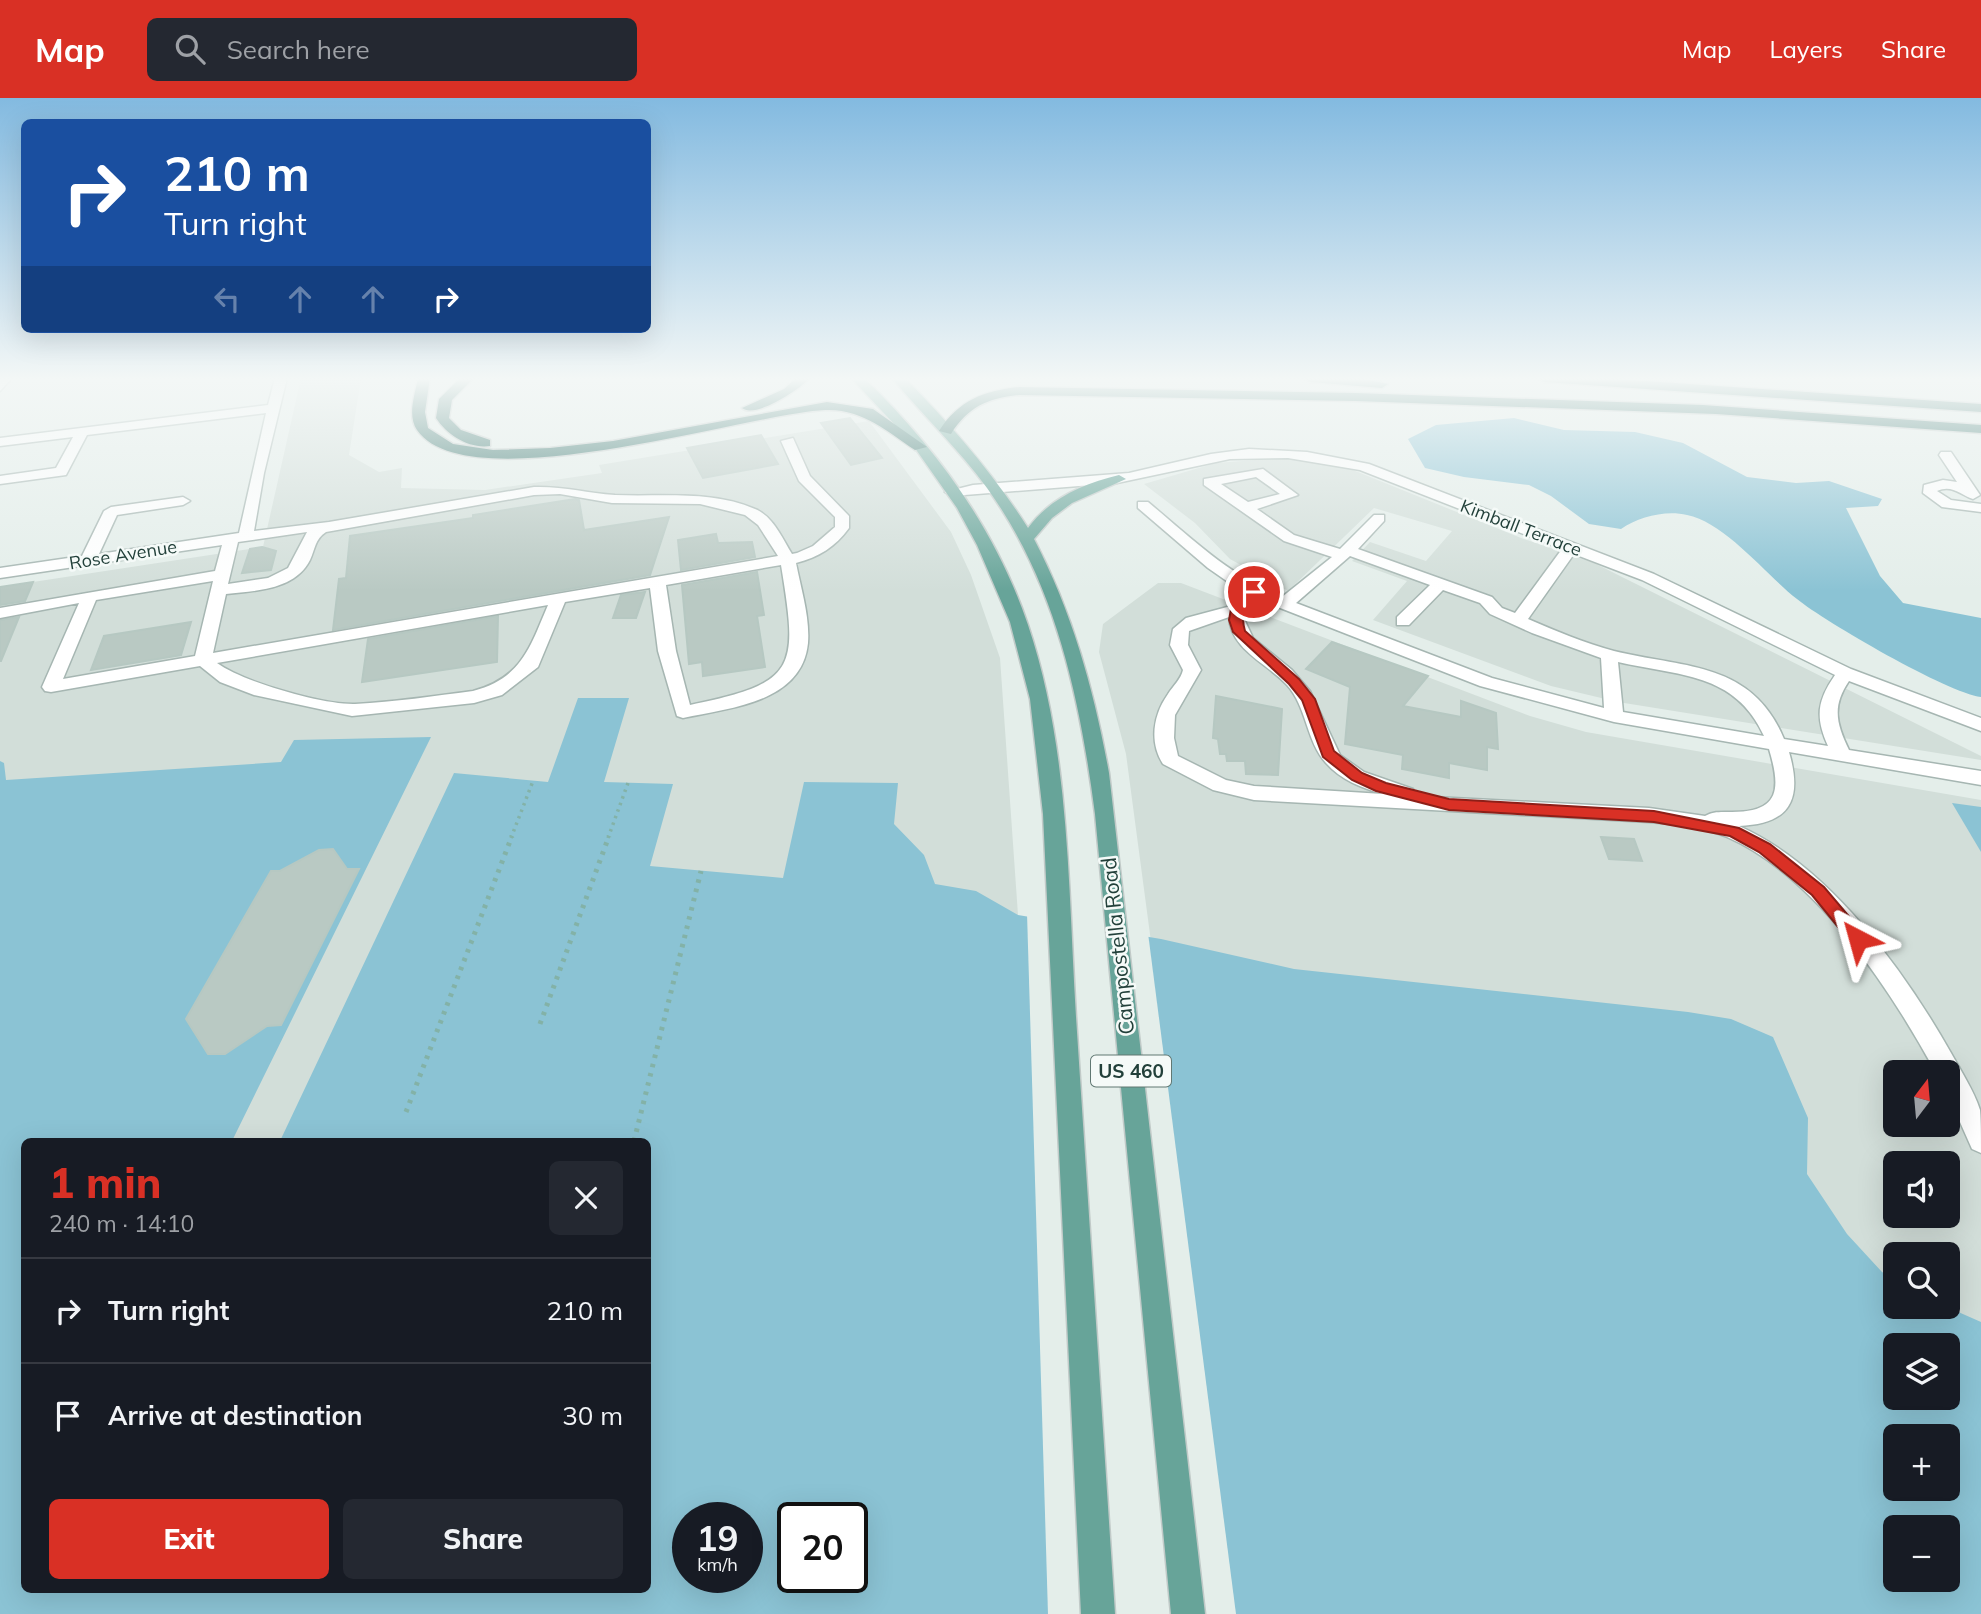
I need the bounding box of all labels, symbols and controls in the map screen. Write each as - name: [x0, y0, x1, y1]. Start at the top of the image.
- search box: [147, 18, 637, 81]
- text: Map: [35, 29, 105, 70]
- icon: search: [171, 30, 209, 68]
- text: Search here: [227, 33, 370, 66]
- text: Map: [1682, 34, 1731, 64]
- text: Layers: [1769, 34, 1843, 64]
- text: Share: [1881, 34, 1946, 64]
- text: 210 m: [164, 142, 310, 203]
- icon: right: [49, 147, 140, 238]
- text: Turn right: [164, 203, 307, 243]
- icon: left: [208, 280, 246, 318]
- icon: ahead: [281, 280, 319, 318]
- icon: ahead: [354, 280, 392, 318]
- icon: right: [427, 280, 465, 318]
- street label: Kimball Terrace: [1457, 494, 1585, 561]
- street label: Rose Avenue: [67, 535, 178, 574]
- pin: [1224, 562, 1284, 622]
- icon: arrive: [1235, 573, 1273, 611]
- street label: Campostella Road: [1095, 856, 1139, 1036]
- position arrow: [1821, 902, 1895, 976]
- road number: US 460: [1091, 1056, 1171, 1086]
- north arrow: [1883, 1060, 1960, 1138]
- map controls: [1883, 1060, 1960, 1592]
- button: sound: [1883, 1151, 1960, 1228]
- text: 1 min: [49, 1156, 162, 1209]
- button: close: [549, 1161, 623, 1235]
- text: 240 m · 14:10: [49, 1209, 194, 1238]
- button: search: [1883, 1242, 1960, 1319]
- icon: right: [49, 1292, 87, 1330]
- text: Turn right: [108, 1294, 229, 1327]
- text: 210 m: [547, 1294, 623, 1327]
- button: layers: [1883, 1333, 1960, 1410]
- icon: arrive: [49, 1397, 87, 1435]
- text: Arrive at destination: [108, 1399, 363, 1432]
- text: 30 m: [562, 1399, 623, 1432]
- button: +: [1883, 1424, 1960, 1501]
- button: Exit: [49, 1499, 329, 1579]
- button: Share: [343, 1499, 623, 1579]
- speed limit sign: 20: [777, 1502, 868, 1593]
- button: −: [1883, 1515, 1960, 1592]
- text: 19: [696, 1516, 739, 1560]
- text: km/h: [697, 1553, 738, 1576]

